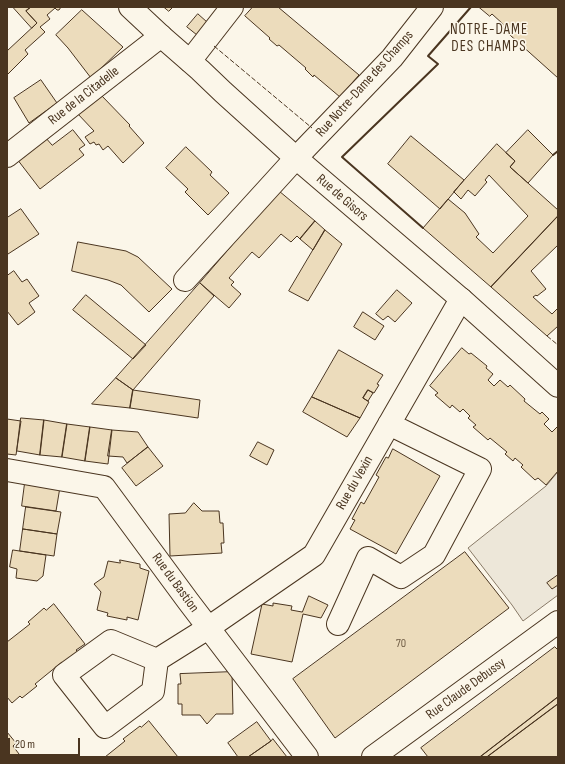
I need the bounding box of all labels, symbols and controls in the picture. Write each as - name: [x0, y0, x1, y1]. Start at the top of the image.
- district label: NOTRE-DAME DES CHAMPS: [450, 21, 528, 56]
- street label: Rue Notre-Dame des Champs: [313, 27, 417, 141]
- street label: Rue de la Citadelle: [45, 63, 123, 129]
- street label: Rue de Gisors: [313, 171, 371, 225]
- street label: Rue du Vexin: [333, 453, 377, 513]
- street label: Rue du Bastion: [148, 550, 202, 616]
- house number: 70: [396, 637, 406, 651]
- street label: Rue Claude Debussy: [423, 655, 509, 723]
- scale bar: [10, 730, 82, 756]
- text: 20 m: [15, 737, 35, 752]

